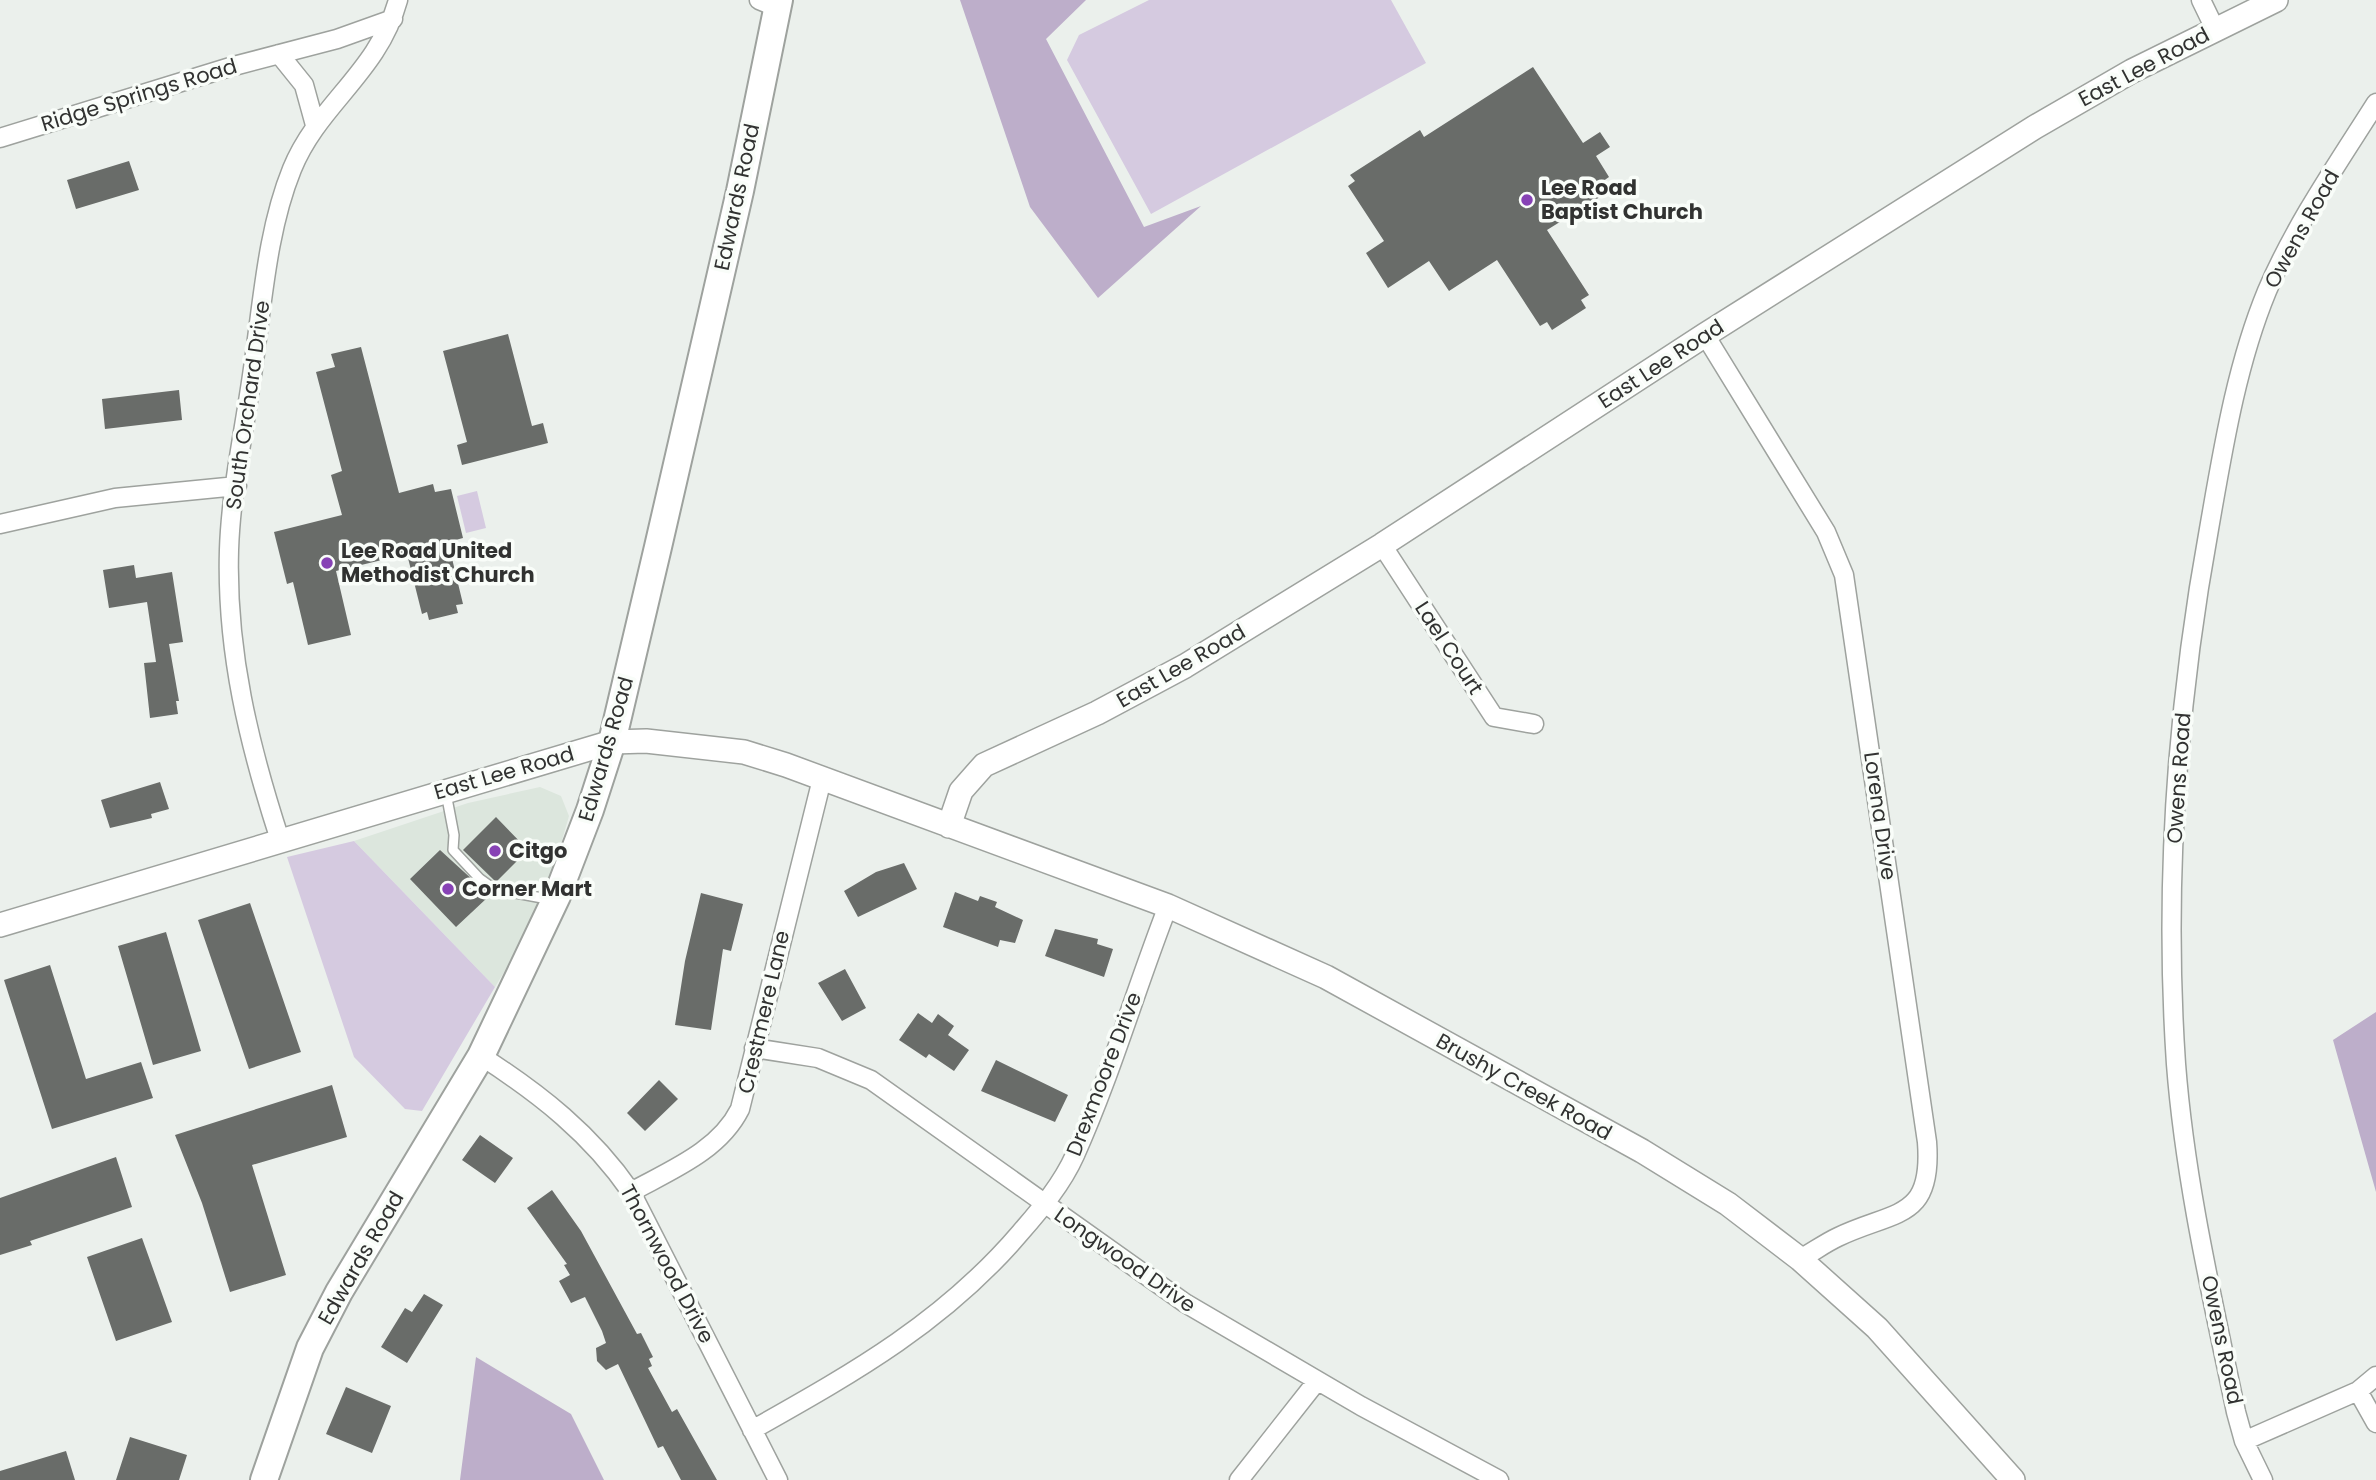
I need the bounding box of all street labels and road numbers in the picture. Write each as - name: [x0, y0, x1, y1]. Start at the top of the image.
- street label: East Lee Road: [2073, 20, 2214, 113]
- street label: Ridge Springs Road: [37, 51, 240, 138]
- street label: Edwards Road: [707, 121, 766, 273]
- street label: Owens Road: [2257, 164, 2346, 293]
- street label: South Orchard Drive: [218, 298, 277, 511]
- street label: East Lee Road: [1592, 312, 1729, 415]
- street label: Lael Court: [1408, 596, 1490, 700]
- street label: East Lee Road: [1111, 617, 1251, 714]
- street label: Edwards Road: [571, 673, 640, 825]
- street label: Owens Road: [2159, 711, 2198, 844]
- street label: East Lee Road: [430, 739, 577, 806]
- street label: Lorena Drive: [1857, 750, 1904, 882]
- street label: Crestmere Lane: [731, 928, 796, 1096]
- street label: Drexmoore Drive: [1059, 988, 1148, 1160]
- street label: Brushy Creek Road: [1431, 1026, 1617, 1147]
- street label: Thornwood Drive: [613, 1179, 722, 1348]
- street label: Edwards Road: [311, 1186, 411, 1330]
- street label: Longwood Drive: [1049, 1200, 1202, 1319]
- street label: Owens Road: [2195, 1273, 2250, 1407]

